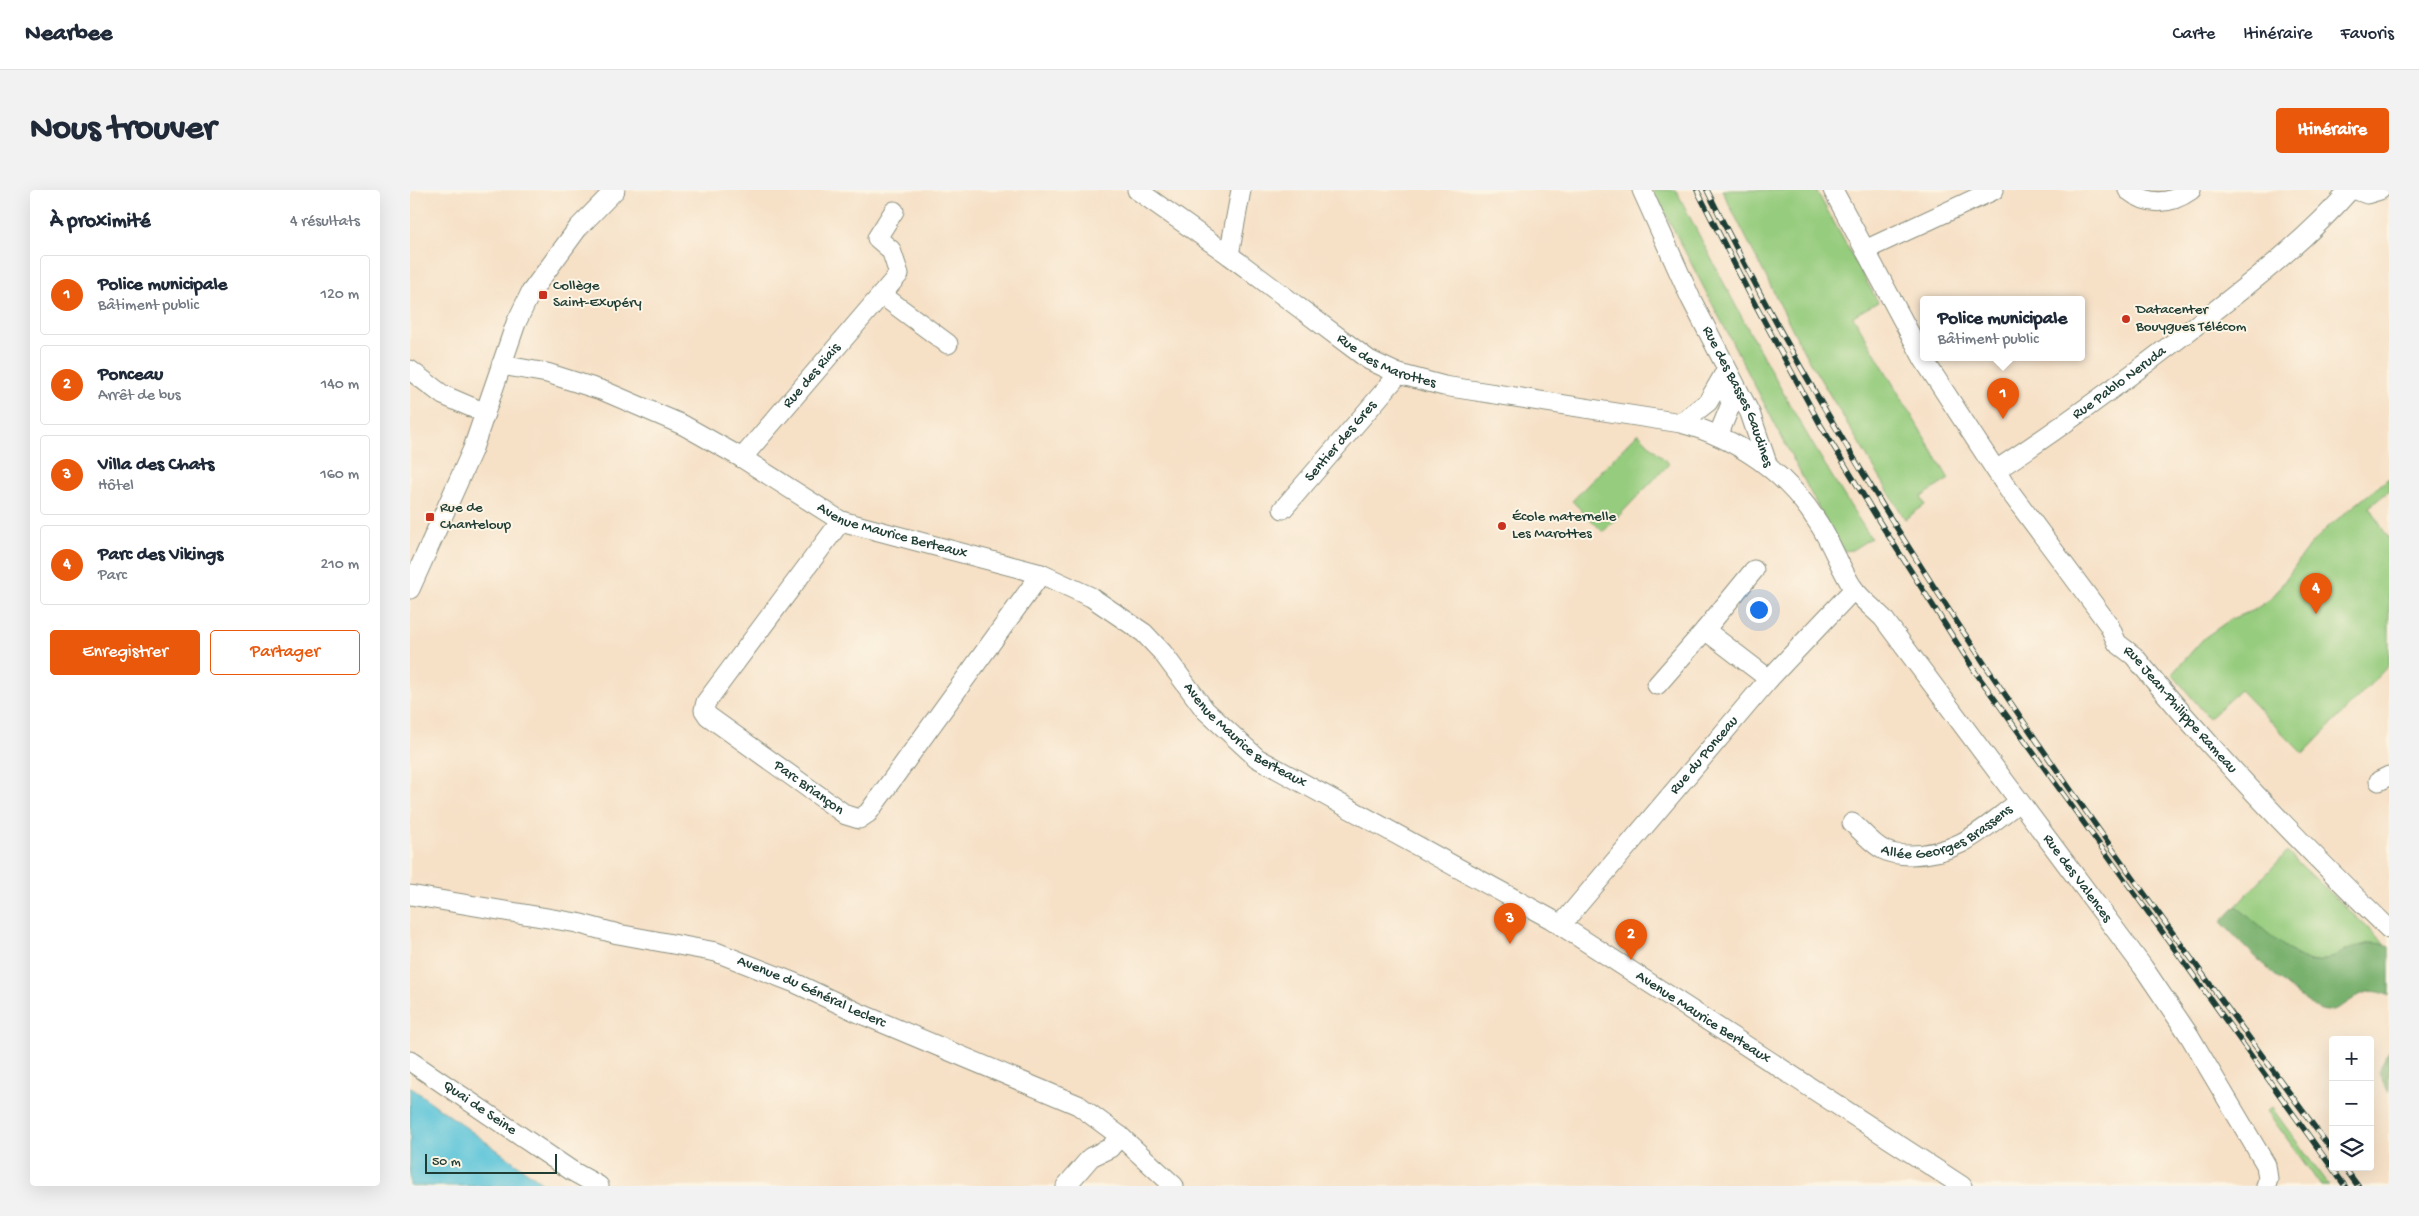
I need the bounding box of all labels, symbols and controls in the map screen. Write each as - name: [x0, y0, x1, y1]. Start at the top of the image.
- text: Nearbee: [25, 20, 112, 49]
- text: Carte: [2172, 24, 2215, 45]
- text: Itinéraire: [2243, 24, 2313, 45]
- text: Favoris: [2341, 24, 2394, 45]
- button: Itinéraire: [2276, 108, 2389, 153]
- text: Nous trouver: [30, 110, 216, 151]
- text: À proximité: [50, 210, 151, 235]
- text: 4 résultats: [290, 213, 360, 232]
- text: Police municipale: [98, 274, 227, 297]
- place label: Collège Saint-Exupéry: [553, 277, 642, 312]
- text: 1: [64, 286, 70, 305]
- text: 120 m: [320, 286, 359, 305]
- marker: Collège Saint-Exupéry: [537, 289, 549, 301]
- popup: [1920, 296, 2085, 361]
- text: Bâtiment public: [98, 297, 199, 316]
- place label: Datacenter Bouygues Télécom: [2135, 301, 2247, 336]
- text: Police municipale: [1938, 308, 2067, 331]
- marker: Datacenter Bouygues Télécom: [2120, 313, 2132, 325]
- street label: Rue des Basses Gaudines: [1698, 323, 1777, 470]
- street label: Rue des Marottes: [1333, 330, 1438, 393]
- text: Bâtiment public: [1938, 331, 2039, 350]
- street label: Rue des Riais: [779, 339, 845, 412]
- street label: Rue Pablo Neruda: [2069, 342, 2171, 424]
- text: Ponceau: [98, 364, 163, 387]
- text: 2: [63, 376, 71, 395]
- text: 140 m: [321, 376, 359, 395]
- pin: 1: [1987, 378, 2019, 419]
- text: Arrêt de bus: [98, 387, 181, 406]
- street label: Sentier des Gres: [1301, 397, 1381, 486]
- text: Villa des Chats: [98, 454, 214, 477]
- text: 3: [63, 466, 71, 485]
- text: 160 m: [320, 466, 359, 485]
- text: Hôtel: [98, 477, 134, 496]
- place label: Rue de Chanteloup: [440, 499, 512, 534]
- street label: Avenue Maurice Berteaux: [813, 499, 969, 563]
- place label: École maternelle Les Marottes: [1512, 508, 1616, 543]
- marker: Rue de Chanteloup: [424, 511, 436, 523]
- marker: École maternelle Les Marottes: [1496, 520, 1508, 532]
- text: Parc des Vikings: [98, 544, 223, 567]
- text: 4: [63, 556, 71, 575]
- text: 210 m: [320, 556, 359, 575]
- text: Parc: [98, 567, 127, 586]
- pin: 4: [2300, 573, 2332, 614]
- your location: [1746, 597, 1772, 623]
- button: Enregistrer: [50, 630, 200, 675]
- button: Partager: [210, 630, 360, 675]
- street label: Rue Jean-Philippe Rameau: [2119, 642, 2241, 778]
- street label: Avenue Maurice Berteaux: [1179, 679, 1310, 792]
- street label: Rue du Ponceau: [1666, 713, 1743, 798]
- street label: Parc Briançon: [769, 756, 847, 819]
- street label: Allée Georges Brassens: [1878, 801, 2017, 864]
- street label: Rue des Valences: [2038, 831, 2116, 926]
- pin: 3: [1494, 903, 1526, 944]
- pin: 2: [1615, 919, 1647, 960]
- street label: Avenue du Général Leclerc: [734, 952, 889, 1033]
- street label: Avenue Maurice Berteaux: [1632, 967, 1774, 1068]
- map controls: [2329, 1036, 2374, 1171]
- button: +: [2329, 1036, 2374, 1081]
- street label: Quai de Seine: [439, 1077, 520, 1140]
- button: −: [2329, 1081, 2374, 1126]
- button: layers: [2329, 1126, 2374, 1171]
- scale bar: [425, 1151, 558, 1174]
- text: 50 m: [432, 1154, 461, 1171]

